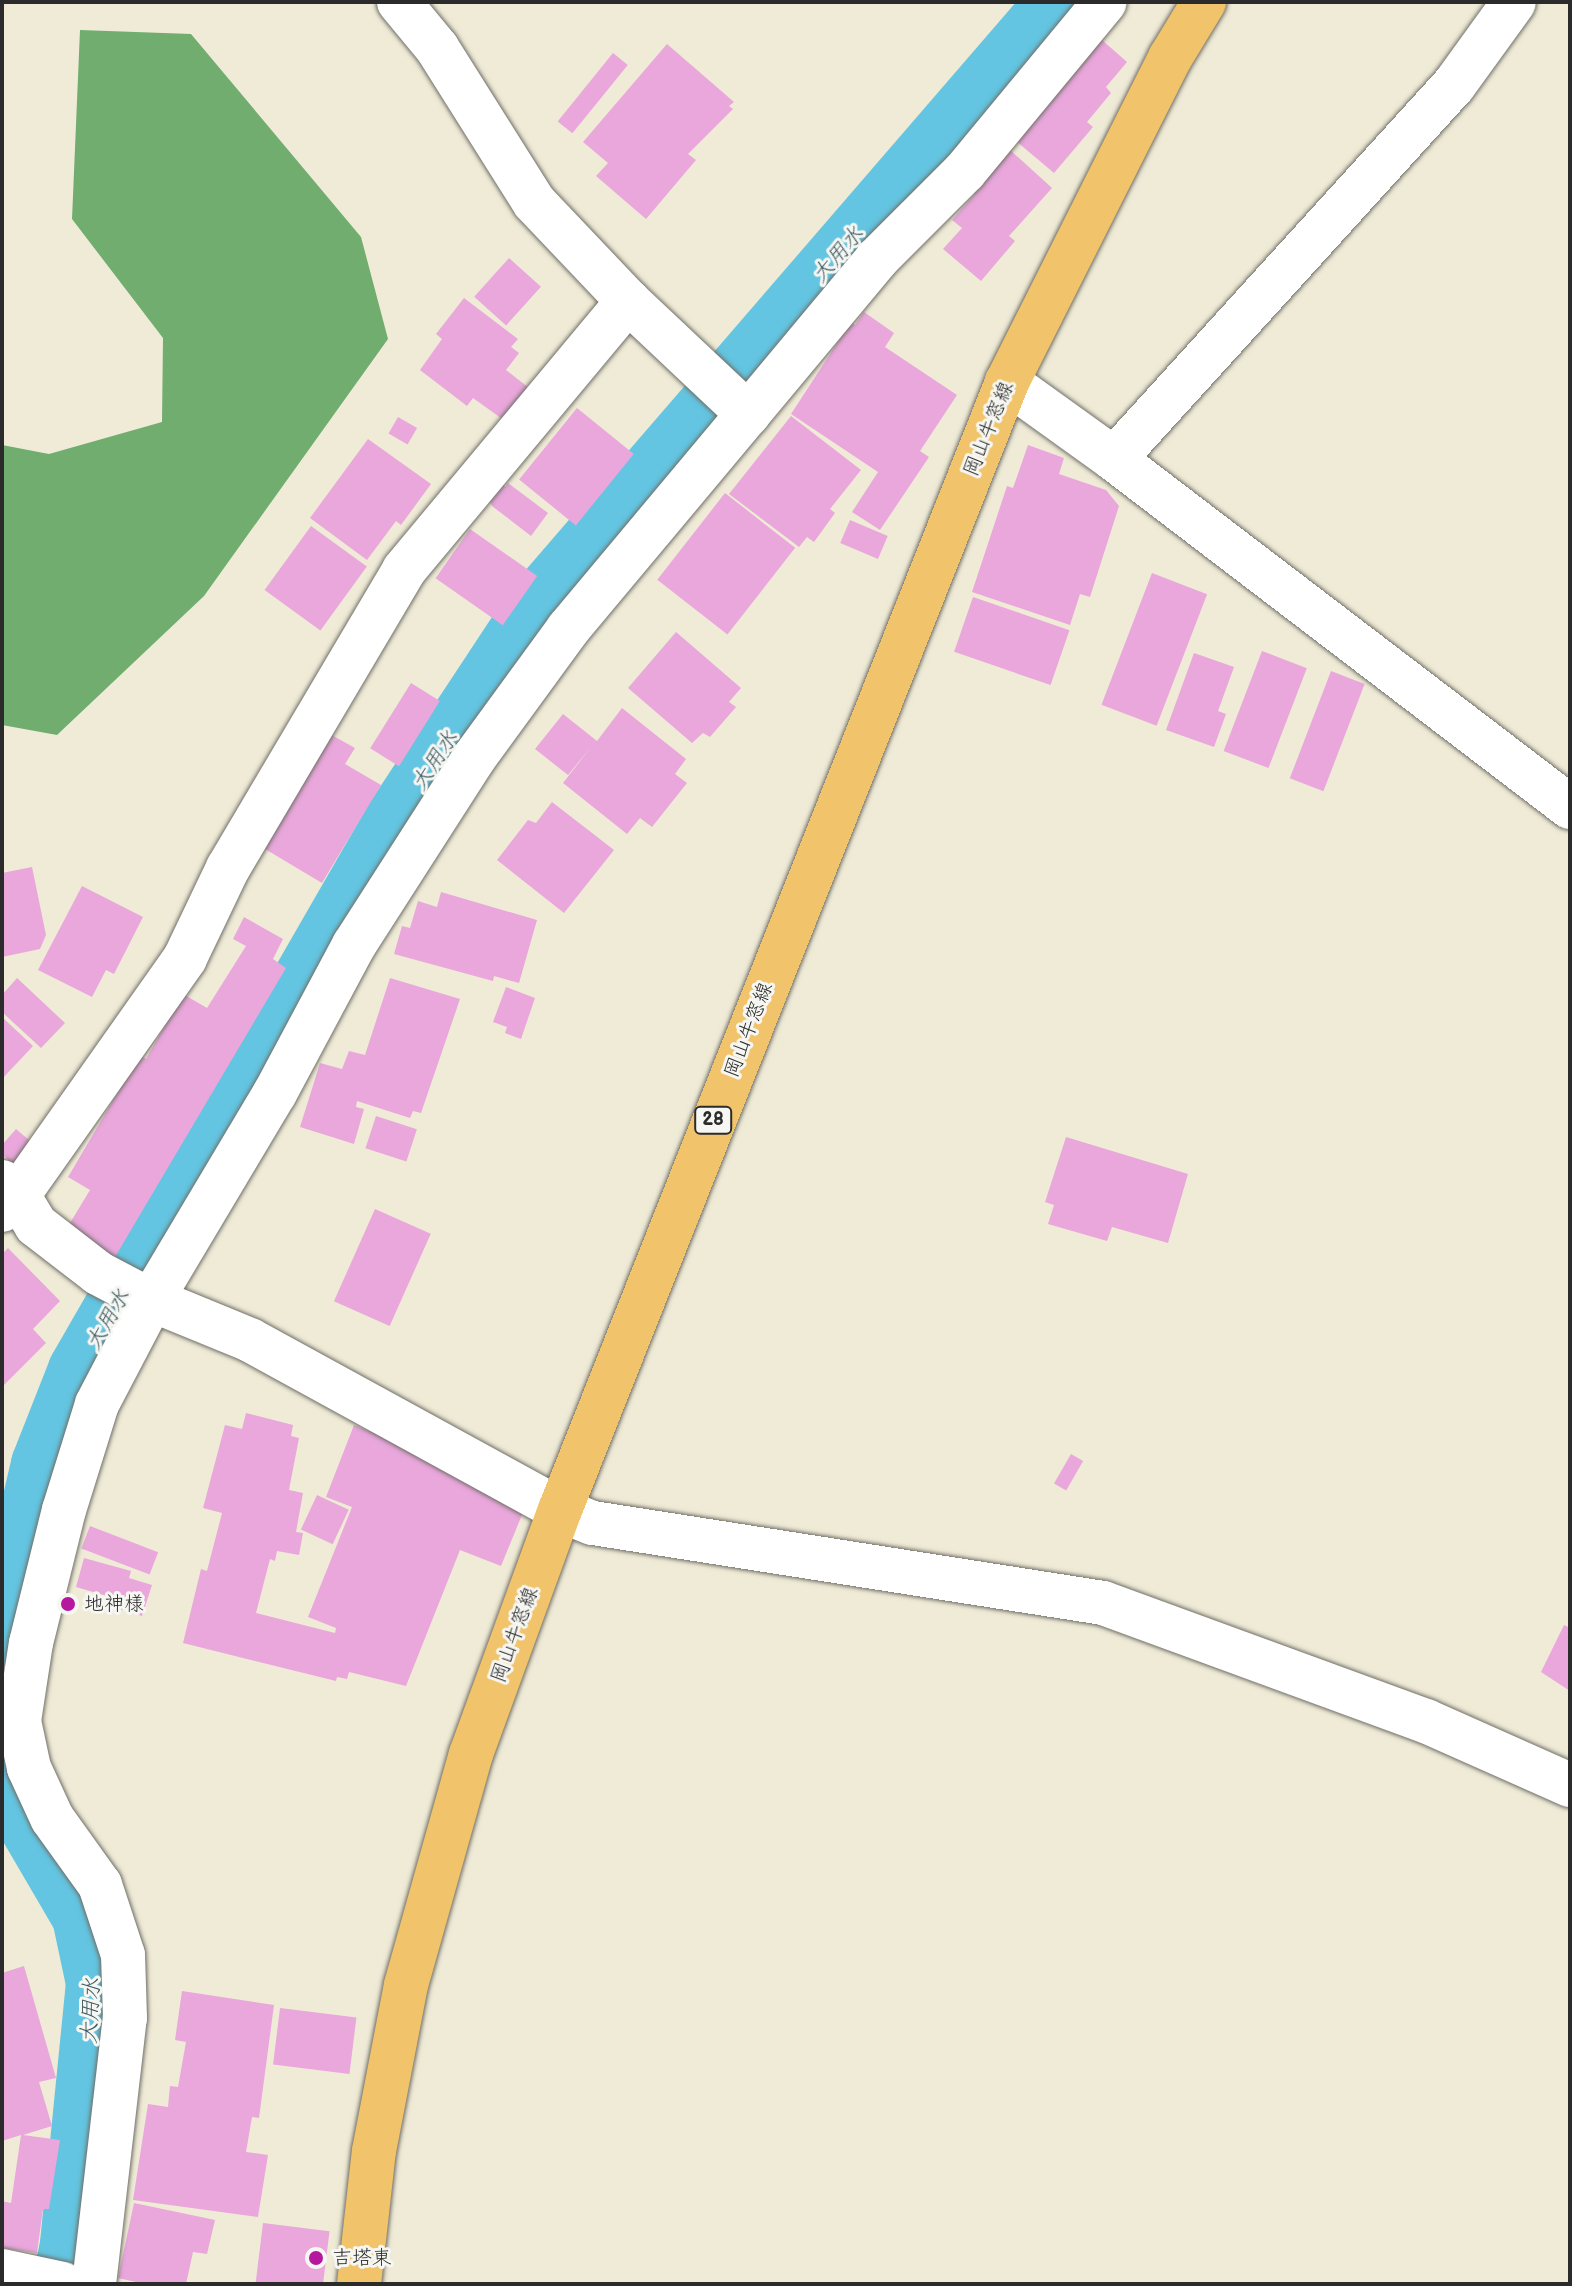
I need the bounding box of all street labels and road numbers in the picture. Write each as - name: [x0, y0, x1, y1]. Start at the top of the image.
- street label: 岡山牛窓線: [959, 378, 1019, 480]
- street label: 岡山牛窓線: [720, 979, 778, 1081]
- road number: 28: [693, 1106, 733, 1134]
- street label: 岡山牛窓線: [487, 1584, 543, 1686]

